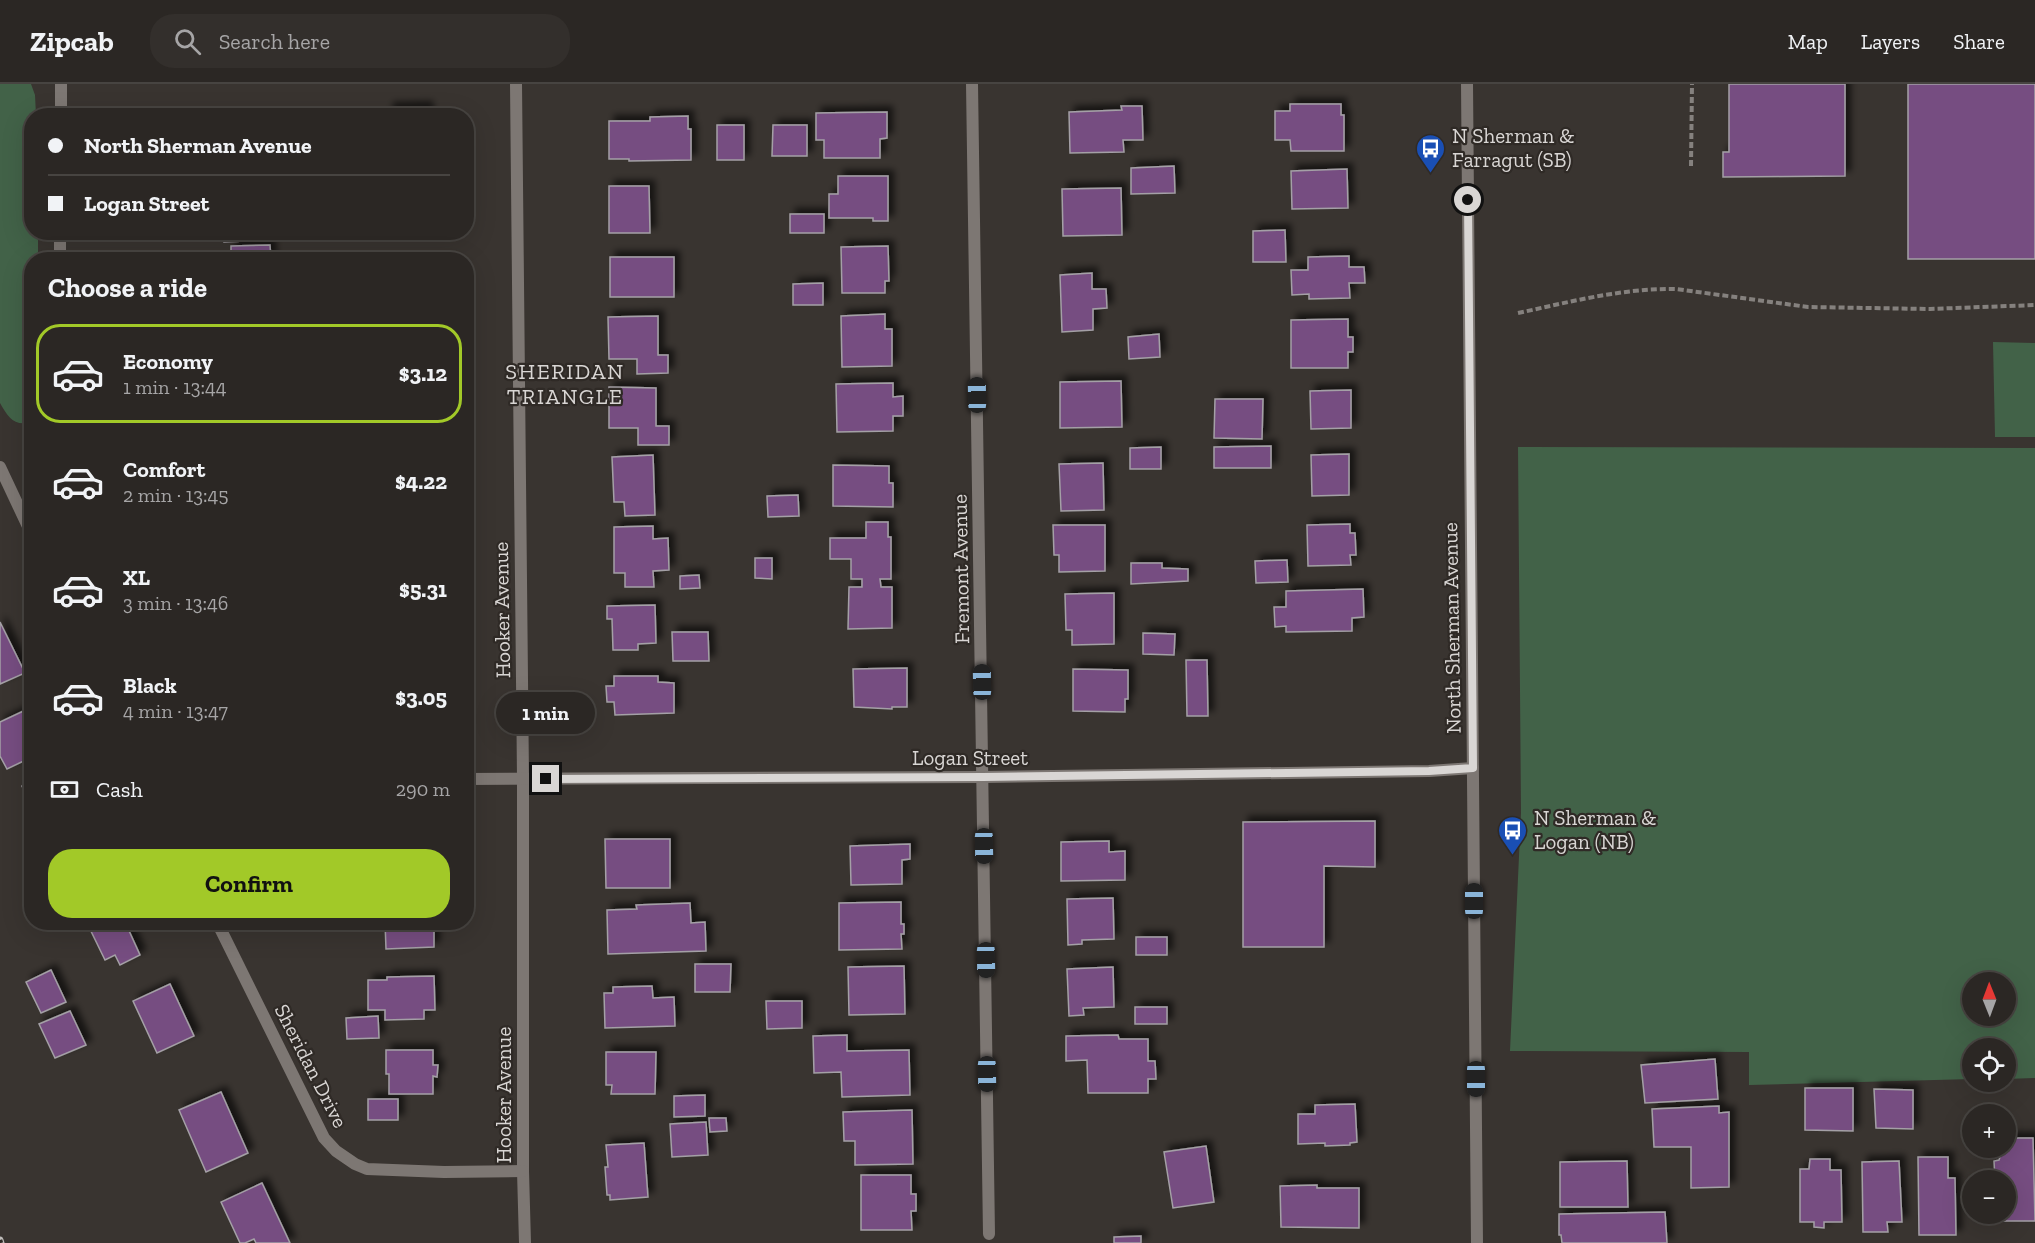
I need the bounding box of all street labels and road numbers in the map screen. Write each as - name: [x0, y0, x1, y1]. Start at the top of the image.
- street label: Fremont Avenue: [947, 494, 974, 644]
- street label: North Sherman Avenue: [1437, 522, 1466, 734]
- street label: Hooker Avenue: [488, 541, 515, 678]
- street label: Logan Street: [912, 745, 1028, 770]
- street label: Sheridan Drive: [270, 1000, 353, 1132]
- street label: Hooker Avenue: [491, 1027, 516, 1163]

